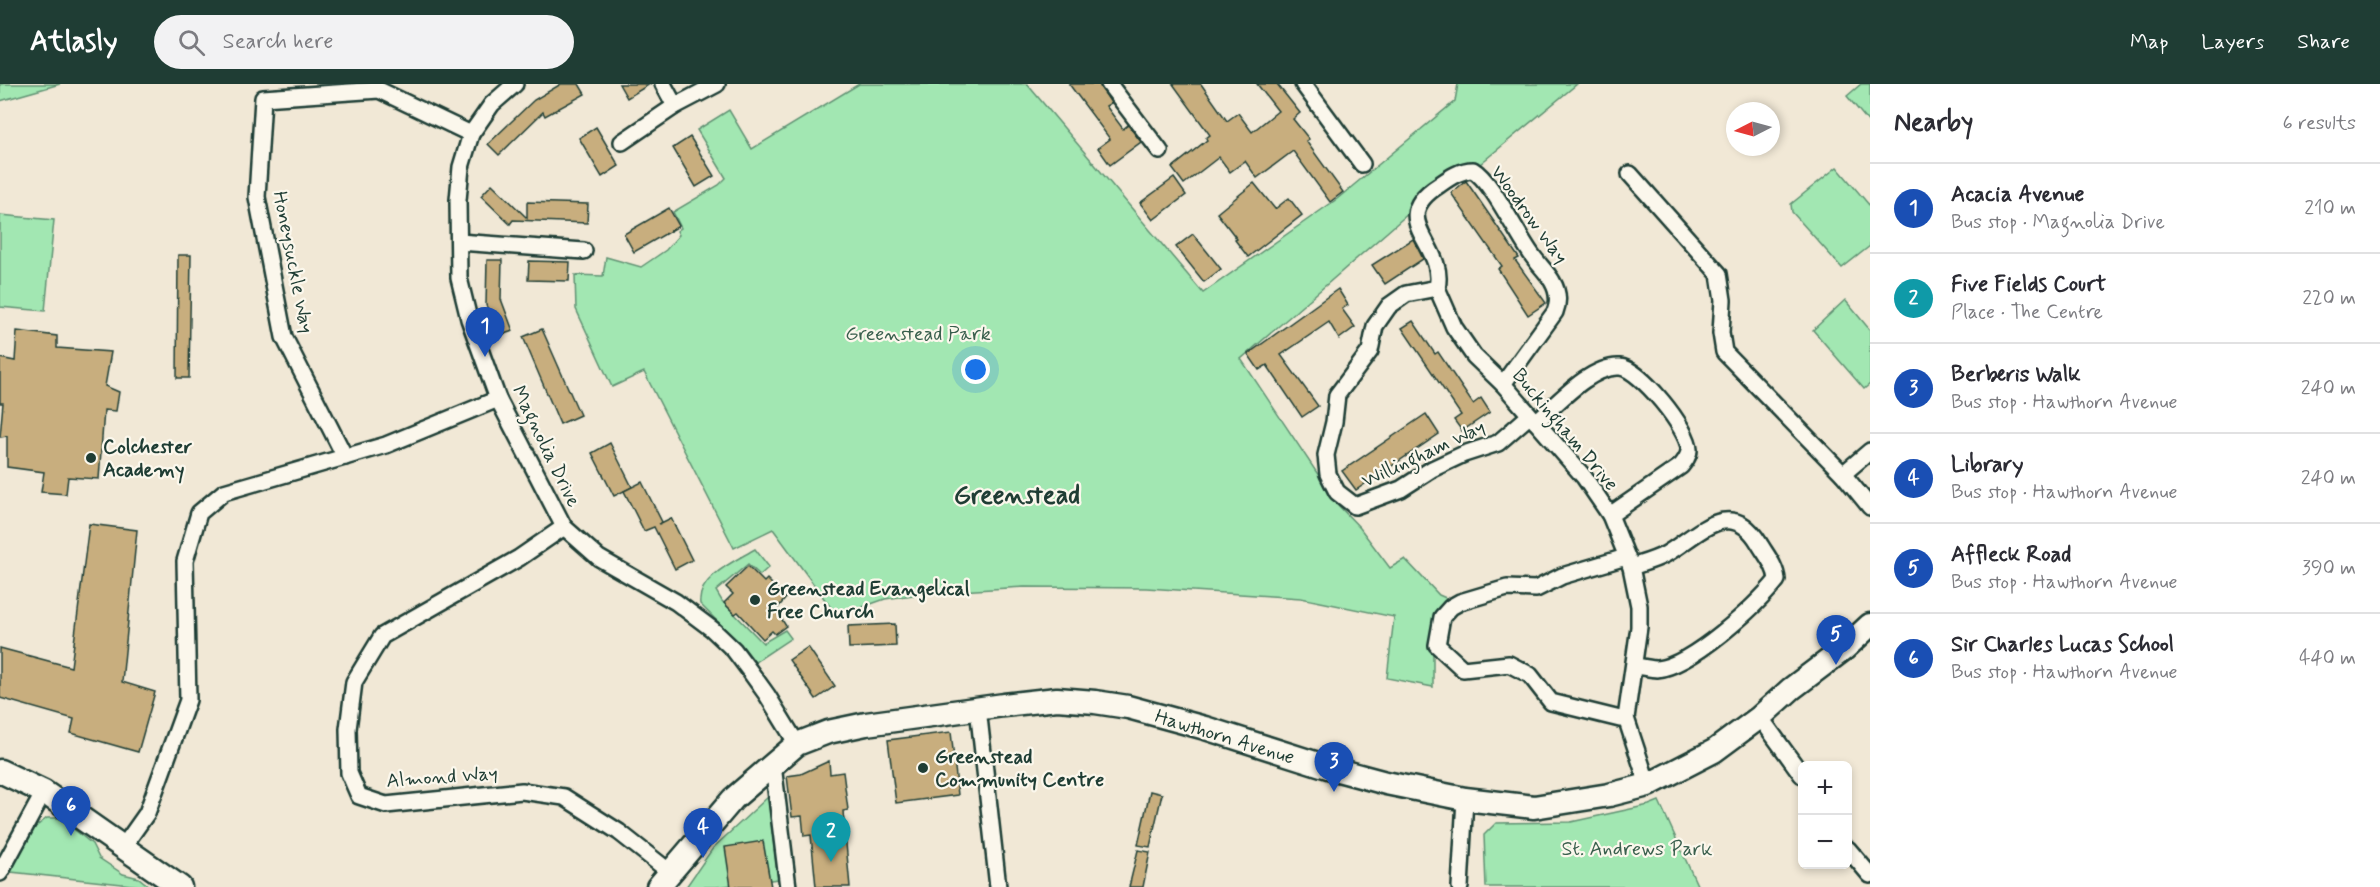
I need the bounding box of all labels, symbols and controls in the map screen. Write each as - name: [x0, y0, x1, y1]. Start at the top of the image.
- search box: [154, 15, 574, 69]
- text: Atlasly: [30, 24, 118, 61]
- icon: search: [175, 26, 208, 59]
- text: Search here: [223, 28, 333, 56]
- text: Map: [2130, 28, 2168, 56]
- text: Layers: [2201, 28, 2264, 56]
- text: Share: [2297, 28, 2350, 56]
- north arrow: [1726, 102, 1780, 156]
- text: Nearby: [1894, 106, 1973, 140]
- text: 6 results: [2283, 110, 2356, 137]
- street label: Woodrow Way: [1484, 160, 1574, 270]
- text: Acacia Avenue: [1951, 181, 2084, 209]
- street label: Honeysuckle Way: [266, 189, 320, 336]
- text: 1: [1909, 195, 1918, 222]
- text: 210 m: [2304, 195, 2356, 222]
- text: Bus stop · Magnolia Drive: [1951, 209, 2165, 236]
- text: Five Fields Court: [1951, 271, 2106, 299]
- text: 2: [1909, 285, 1918, 312]
- text: 220 m: [2302, 285, 2356, 312]
- text: Place · The Centre: [1951, 299, 2103, 326]
- pin: 1: [466, 308, 504, 357]
- park label: Greenstead Park: [845, 321, 991, 348]
- your location: [961, 355, 990, 384]
- text: Berberis Walk: [1951, 361, 2081, 389]
- street label: Buckingham Drive: [1504, 363, 1624, 498]
- text: 3: [1909, 375, 1918, 402]
- text: 240 m: [2301, 375, 2356, 402]
- street label: Magnolia Drive: [503, 381, 587, 513]
- text: Bus stop · Hawthorn Avenue: [1951, 389, 2177, 416]
- street label: Willingham Way: [1358, 414, 1491, 497]
- place label: Colchester Academy: [103, 434, 193, 484]
- marker: Colchester Academy: [84, 451, 98, 465]
- text: Library: [1951, 451, 2023, 479]
- text: 4: [1908, 465, 1919, 492]
- text: 240 m: [2301, 465, 2356, 492]
- district label: Greenstead: [954, 479, 1080, 513]
- text: Bus stop · Hawthorn Avenue: [1951, 479, 2177, 506]
- text: Affleck Road: [1951, 541, 2071, 569]
- text: 5: [1908, 555, 1920, 582]
- text: 390 m: [2302, 555, 2356, 582]
- text: Bus stop · Hawthorn Avenue: [1951, 569, 2177, 596]
- place label: Greenstead Evangelical Free Church: [767, 576, 970, 626]
- marker: Greenstead Evangelical Free Church: [748, 593, 762, 607]
- pin: 5: [1816, 616, 1856, 665]
- text: Sir Charles Lucas School: [1951, 631, 2174, 659]
- text: 6: [1908, 645, 1919, 672]
- text: 440 m: [2299, 645, 2356, 672]
- text: Bus stop · Hawthorn Avenue: [1951, 659, 2177, 686]
- street label: Hawthorn Avenue: [1151, 703, 1298, 772]
- pin: 3: [1314, 742, 1354, 792]
- place label: Greenstead Community Centre: [935, 744, 1104, 794]
- street label: Almond Way: [385, 760, 499, 795]
- marker: Greenstead Community Centre: [916, 761, 930, 775]
- map controls: [1798, 761, 1852, 869]
- button: +: [1798, 761, 1852, 815]
- pin: 6: [52, 786, 90, 836]
- pin: 4: [684, 808, 722, 858]
- pin: 2: [812, 812, 850, 862]
- button: −: [1798, 815, 1852, 869]
- park label: St. Andrews Park: [1561, 836, 1713, 863]

